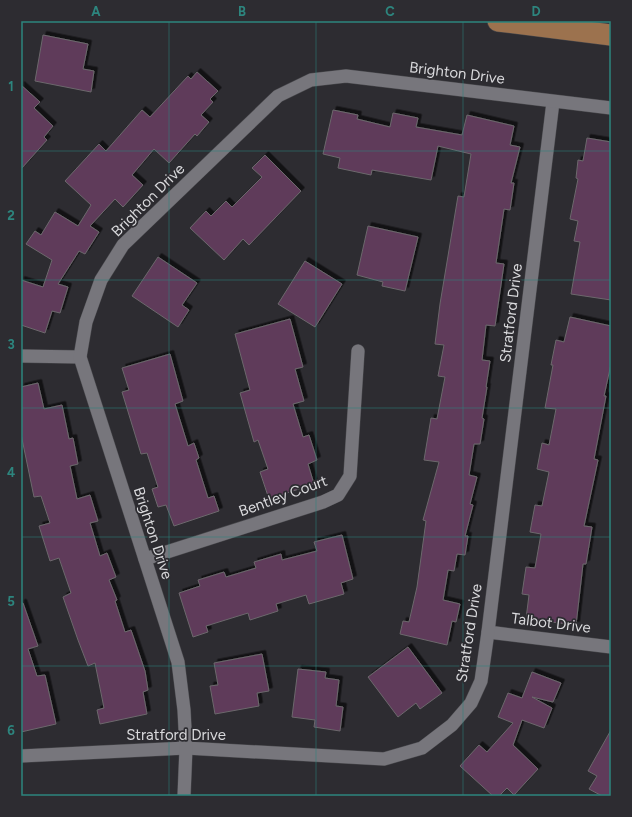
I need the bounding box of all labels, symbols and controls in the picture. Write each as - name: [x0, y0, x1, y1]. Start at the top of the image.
- text: A: [91, 4, 101, 19]
- text: B: [238, 4, 246, 19]
- text: C: [385, 4, 395, 19]
- text: D: [531, 4, 541, 19]
- street label: Brighton Drive: [408, 58, 506, 88]
- text: 1: [8, 79, 14, 94]
- street label: Brighton Drive: [108, 160, 188, 240]
- text: 2: [7, 208, 15, 223]
- street label: Stratford Drive: [496, 262, 526, 364]
- text: 3: [7, 337, 15, 352]
- text: 4: [7, 465, 15, 480]
- street label: Bentley Court: [236, 472, 330, 520]
- street label: Brighton Drive: [130, 485, 176, 581]
- street label: Stratford Drive: [452, 582, 486, 684]
- text: 5: [7, 594, 15, 609]
- street label: Talbot Drive: [510, 609, 592, 637]
- text: 6: [7, 723, 15, 738]
- street label: Stratford Drive: [126, 726, 226, 744]

